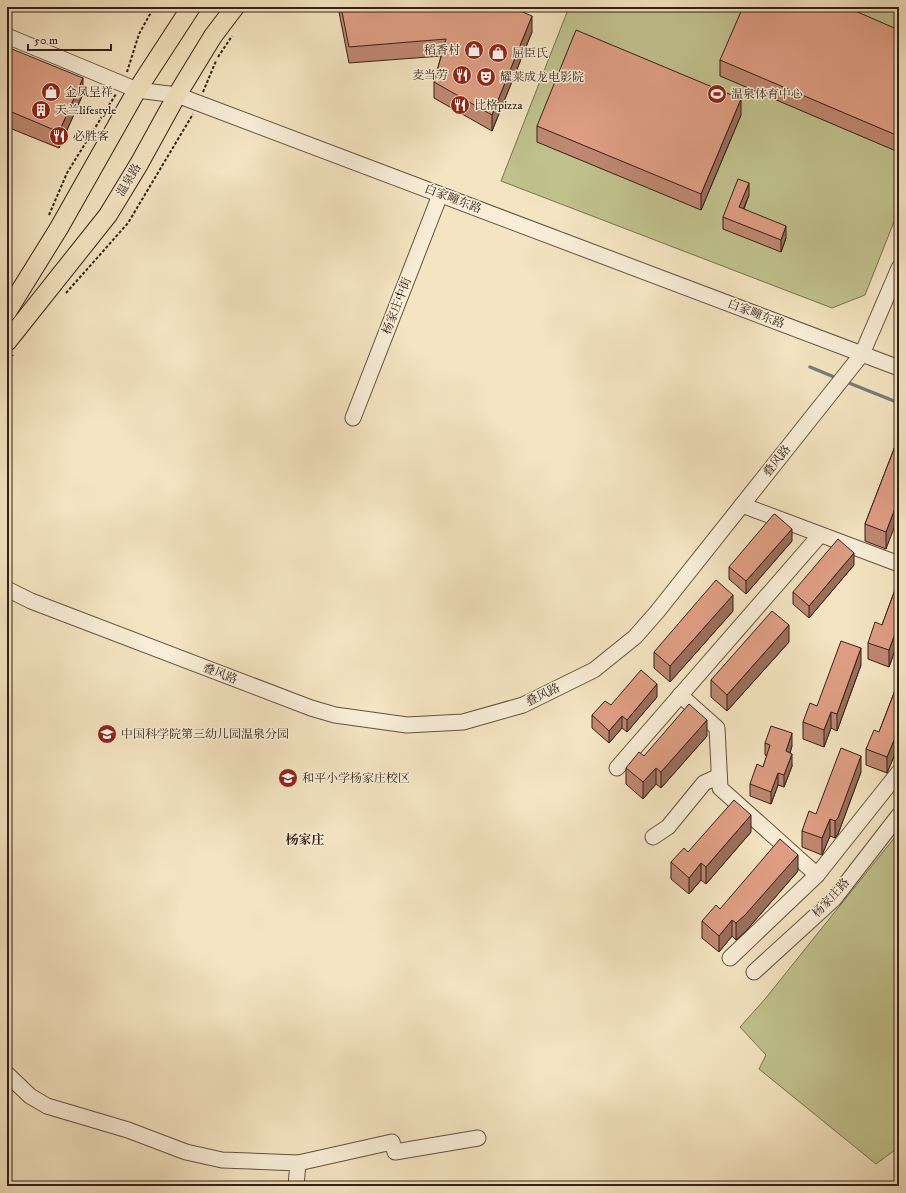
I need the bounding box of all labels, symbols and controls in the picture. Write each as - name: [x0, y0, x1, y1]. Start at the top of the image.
- scale bar: [28, 26, 111, 52]
- text: 50 m: [34, 33, 58, 48]
- shop icon: 稻香村: [463, 39, 485, 61]
- shop icon: 屈臣氏: [487, 42, 509, 64]
- place label: 稻香村: [424, 43, 460, 58]
- place label: 屈臣氏: [512, 46, 548, 61]
- restaurant icon: 麦当劳: [451, 64, 473, 86]
- theatre icon: 耀莱成龙电影院: [475, 66, 497, 88]
- place label: 麦当劳: [412, 68, 448, 83]
- place label: 耀莱成龙电影院: [500, 70, 584, 85]
- shop icon: 金凤呈祥: [40, 81, 62, 103]
- sports icon: 温泉体育中心: [706, 83, 728, 105]
- place label: 金凤呈祥: [65, 85, 113, 100]
- place label: 温泉体育中心: [731, 87, 803, 102]
- restaurant icon: 比格pizza: [449, 94, 471, 116]
- place label: 比格pizza: [474, 98, 524, 113]
- building icon: 天兰lifestyle: [30, 99, 52, 121]
- place label: 天兰lifestyle: [55, 103, 116, 118]
- restaurant icon: 必胜客: [48, 125, 70, 147]
- place label: 必胜客: [73, 129, 109, 144]
- street label: 温泉路: [113, 161, 145, 199]
- street label: 白家疃东路: [422, 181, 484, 217]
- street label: 杨家庄中街: [379, 274, 415, 337]
- street label: 白家疃东路: [725, 296, 787, 332]
- street label: 叠风路: [760, 442, 794, 480]
- street label: 叠风路: [201, 661, 239, 687]
- street label: 叠风路: [524, 680, 562, 710]
- school or university icon: 中国科学院第三幼儿园温泉分园: [96, 723, 118, 745]
- place label: 中国科学院第三幼儿园温泉分园: [121, 727, 289, 742]
- school or university icon: 和平小学杨家庄校区: [277, 767, 299, 789]
- place label: 和平小学杨家庄校区: [302, 771, 410, 786]
- district label: 杨家庄: [285, 832, 325, 848]
- street label: 杨家庄路: [809, 875, 853, 921]

